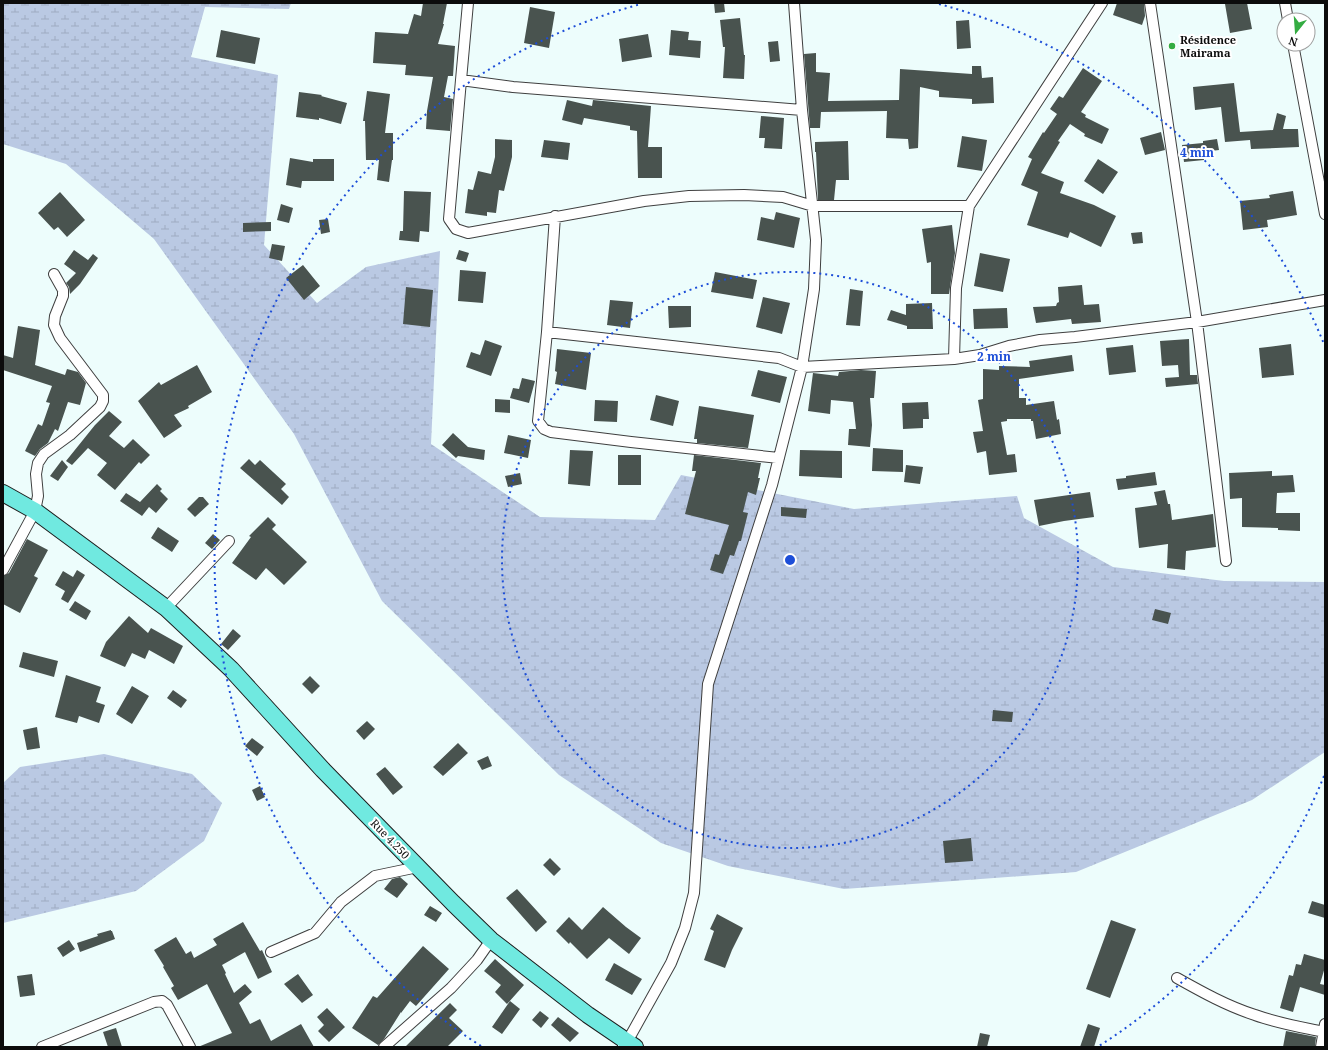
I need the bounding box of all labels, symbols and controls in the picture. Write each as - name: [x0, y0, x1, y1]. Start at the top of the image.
- north arrow: [1276, 12, 1316, 52]
- place label: Résidence Mairama: [1180, 32, 1236, 60]
- text: N: [1286, 34, 1299, 50]
- marker: Résidence Mairama: [1167, 41, 1177, 51]
- text: 4 min: [1180, 144, 1214, 161]
- text: 2 min: [977, 348, 1011, 365]
- centre of rings: [783, 553, 797, 567]
- street label: Rue 4.250: [367, 815, 413, 862]

